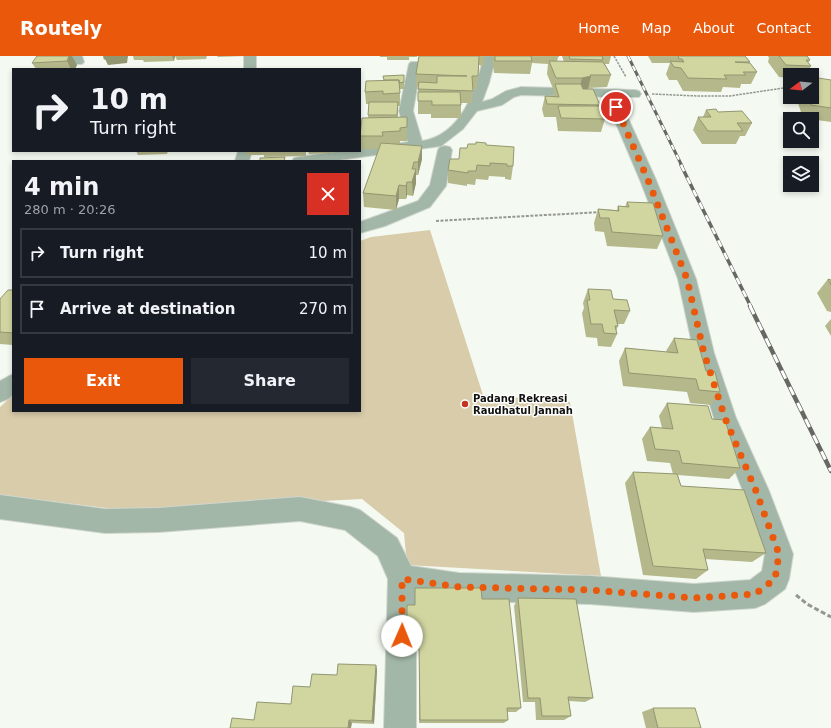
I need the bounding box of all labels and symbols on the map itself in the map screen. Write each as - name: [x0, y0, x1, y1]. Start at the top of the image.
- north arrow: [783, 68, 819, 104]
- pin: [599, 90, 633, 124]
- place label: Padang Rekreasi Raudhatul Jannah: [473, 393, 573, 416]
- marker: Padang Rekreasi Raudhatul Jannah: [460, 399, 470, 409]
- position arrow: [381, 615, 423, 657]

